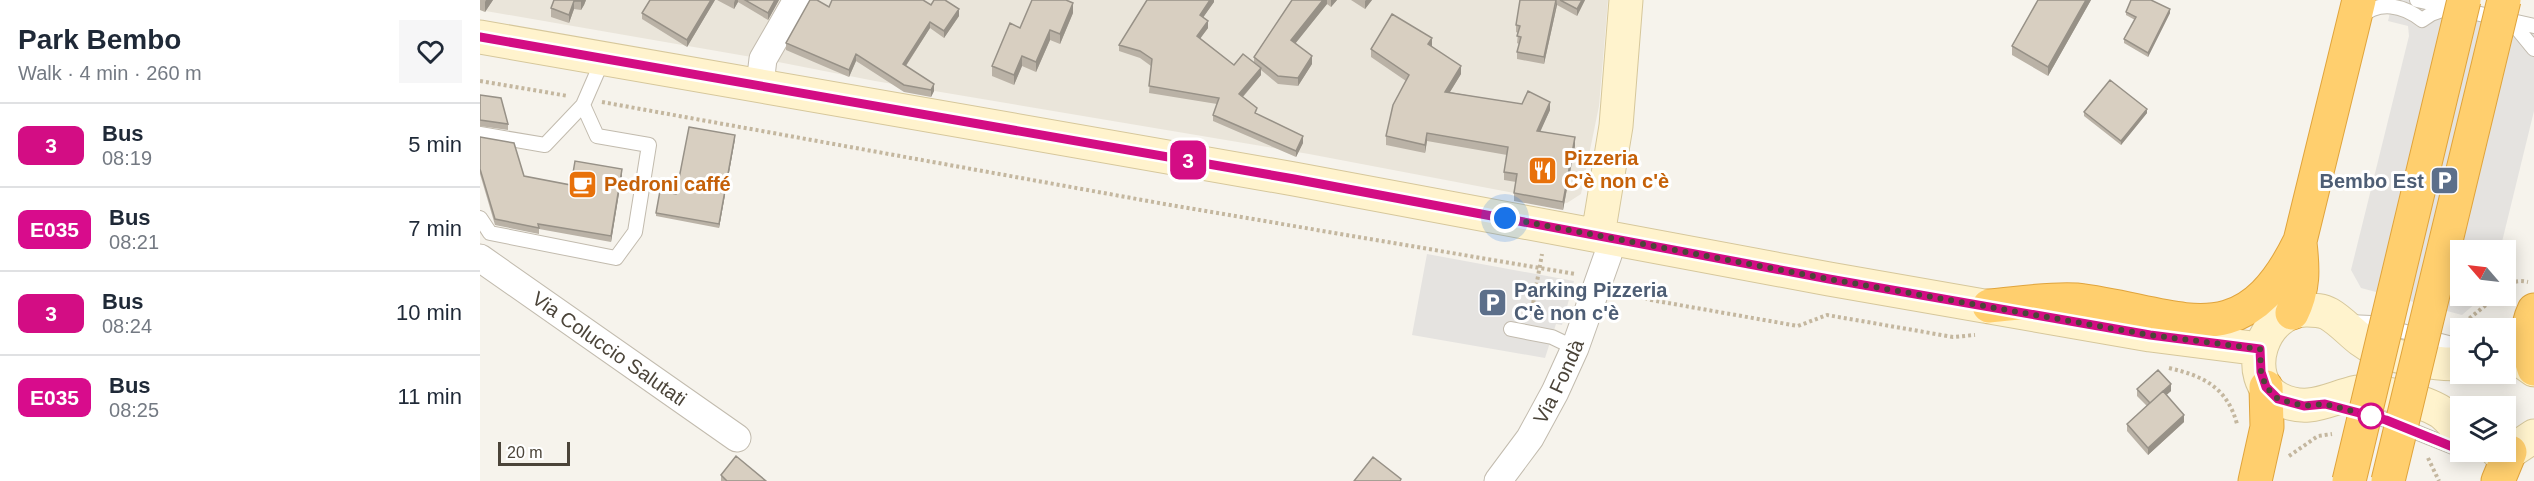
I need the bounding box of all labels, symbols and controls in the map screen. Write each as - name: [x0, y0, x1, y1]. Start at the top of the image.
- button: heart: [399, 20, 462, 83]
- text: Park Bembo: [18, 24, 181, 55]
- text: Walk · 4 min · 260 m: [18, 62, 202, 84]
- text: Bus: [102, 121, 144, 146]
- text: 5 min: [408, 132, 462, 157]
- text: 3: [45, 134, 57, 157]
- line badge: 3: [1168, 140, 1208, 180]
- text: 08:19: [102, 147, 152, 169]
- place label: Pizzeria C'è non c'è: [1564, 147, 1669, 192]
- text: 3: [1182, 149, 1194, 172]
- restaurant icon: Pizzeria C'è non c'è: [1527, 154, 1559, 186]
- parking icon: Bembo Est: [2429, 165, 2461, 197]
- cafe icon: Pedroni caffé: [567, 168, 599, 200]
- place label: Bembo Est: [2320, 170, 2424, 192]
- place label: Pedroni caffé: [604, 173, 731, 195]
- your location: [1490, 203, 1520, 233]
- text: Bus: [109, 205, 151, 230]
- text: 7 min: [408, 216, 462, 241]
- text: E035: [30, 218, 79, 241]
- text: 08:21: [109, 231, 159, 253]
- north arrow: [2450, 240, 2516, 306]
- map controls: [2450, 240, 2516, 462]
- place label: Parking Pizzeria C'è non c'è: [1514, 279, 1668, 324]
- parking icon: Parking Pizzeria C'è non c'è: [1477, 286, 1509, 318]
- street label: Via Coluccio Salutati: [528, 287, 691, 410]
- text: Bus: [102, 289, 144, 314]
- text: 10 min: [396, 300, 462, 325]
- text: 3: [45, 302, 57, 325]
- text: 08:24: [102, 315, 152, 337]
- button: locate: [2450, 318, 2516, 384]
- street label: Via Fondà: [1529, 336, 1588, 427]
- text: Bus: [109, 373, 151, 398]
- text: 11 min: [398, 384, 462, 409]
- text: E035: [30, 386, 79, 409]
- button: layers: [2450, 396, 2516, 462]
- text: 08:25: [109, 399, 159, 421]
- unlabelled marker: [2358, 403, 2384, 429]
- scale bar: [498, 439, 570, 466]
- text: 20 m: [507, 444, 543, 461]

